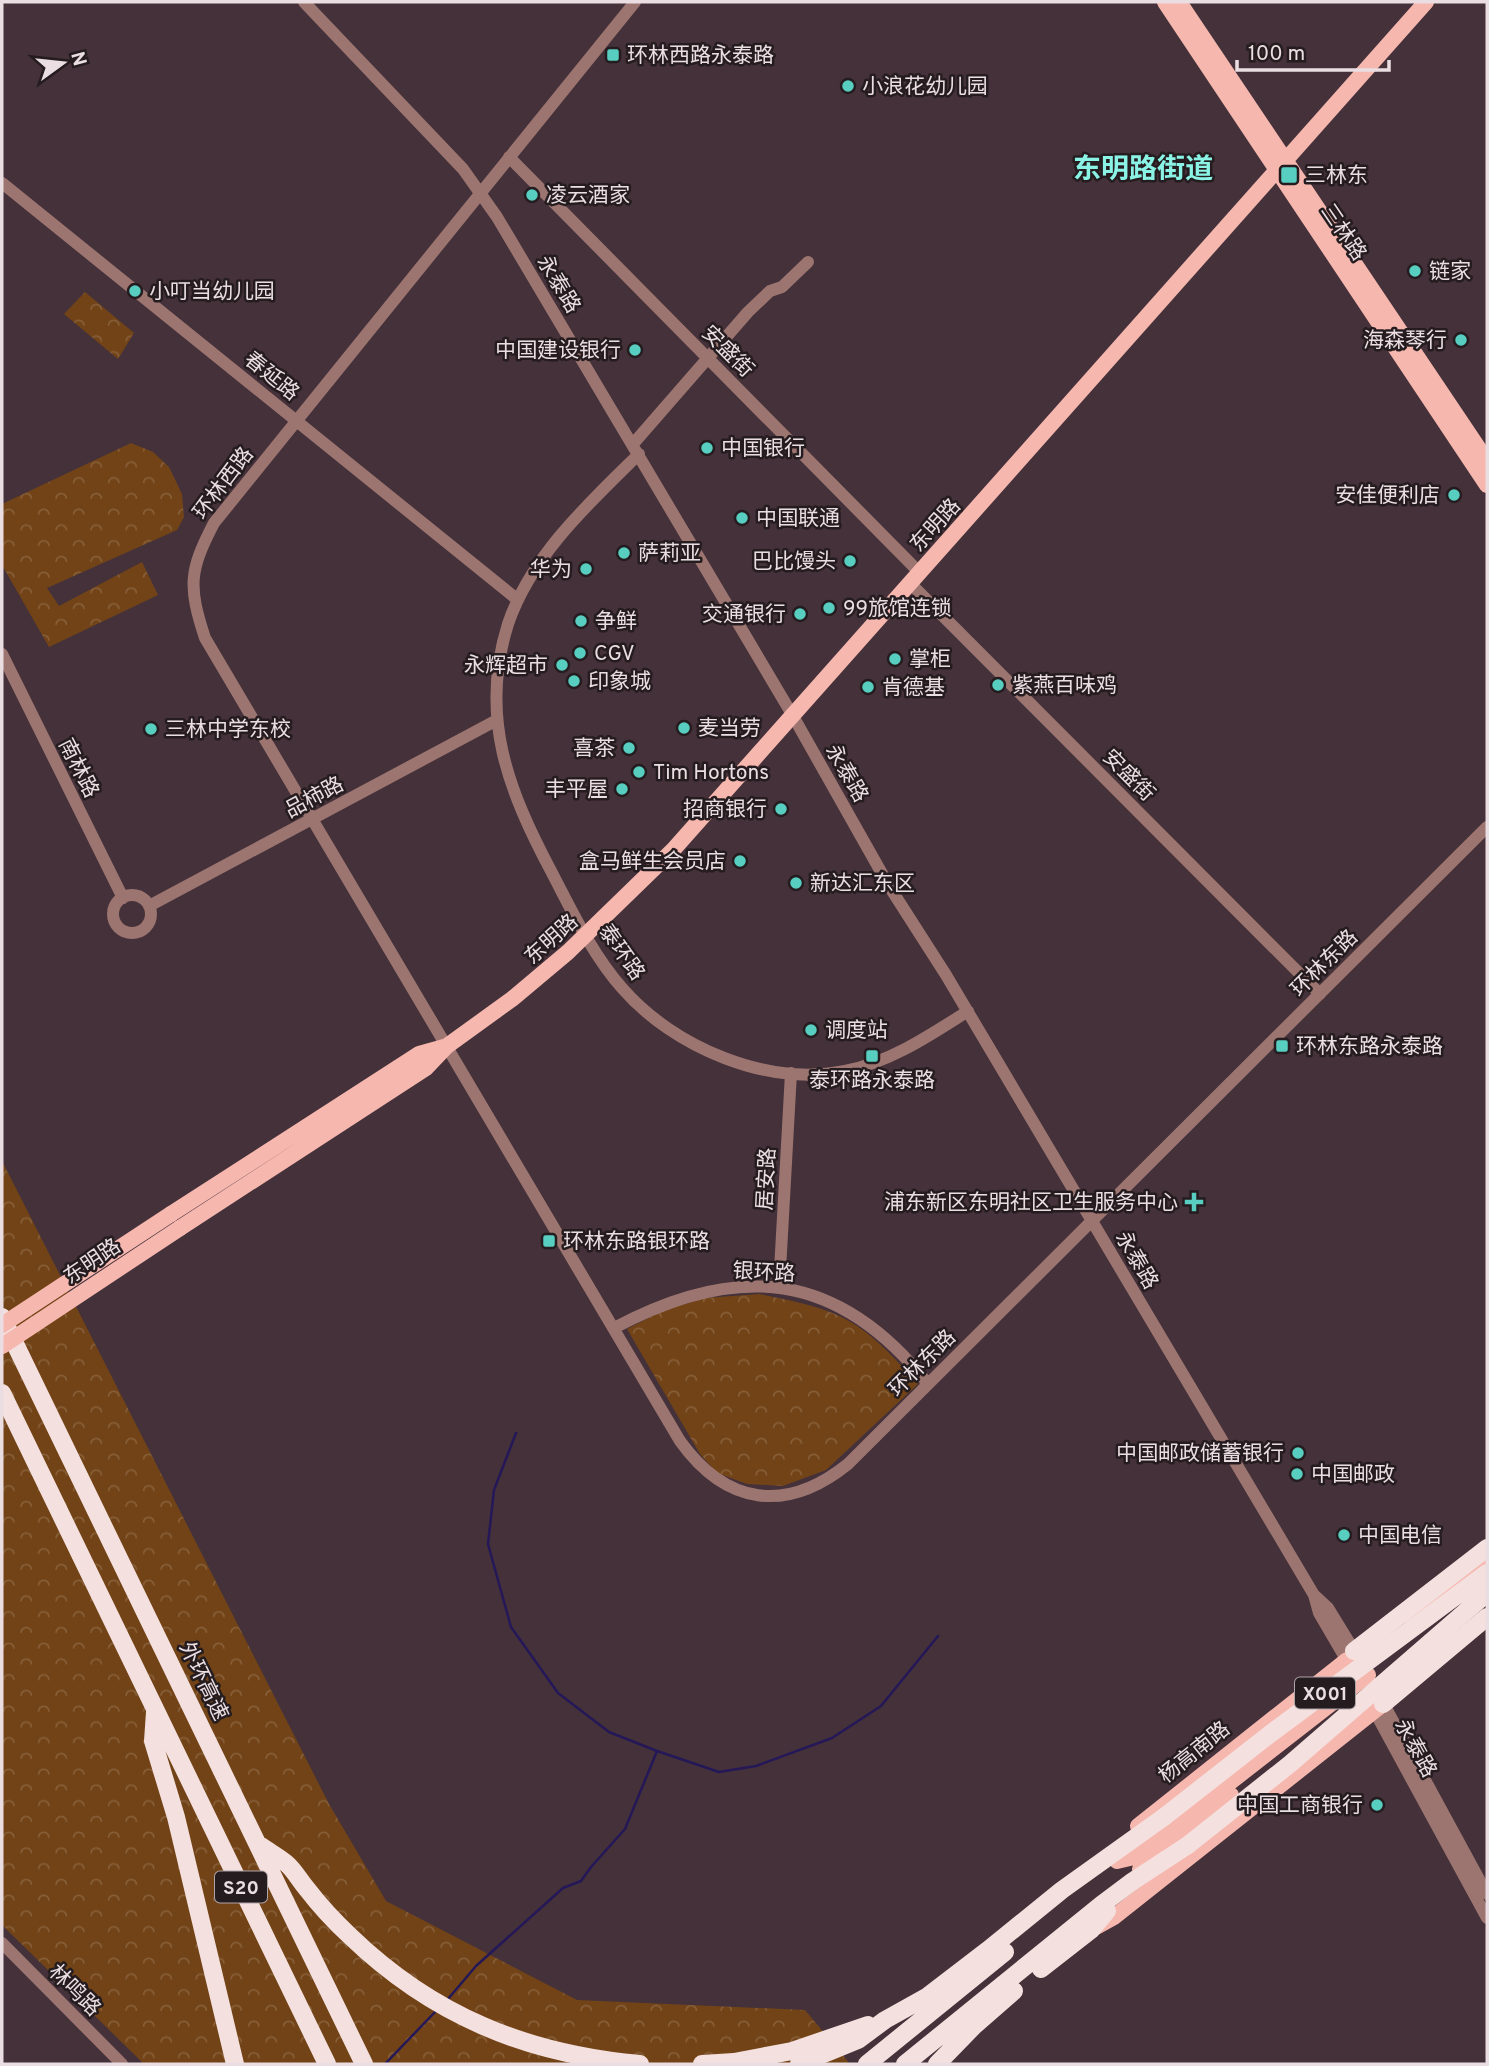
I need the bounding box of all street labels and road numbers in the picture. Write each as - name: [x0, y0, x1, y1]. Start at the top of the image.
- street label: 三林路: [1314, 199, 1372, 267]
- street label: 永泰路: [530, 251, 586, 319]
- street label: 安盛街: [695, 320, 759, 384]
- street label: 春延路: [238, 347, 304, 407]
- street label: 环林西路: [188, 442, 260, 526]
- street label: 东明路: [905, 494, 967, 558]
- street label: 南林路: [51, 734, 104, 803]
- street label: 永泰路: [818, 740, 873, 808]
- street label: 安盛街: [1096, 744, 1160, 808]
- street label: 品柿路: [281, 772, 349, 825]
- street label: 东明路: [520, 909, 584, 971]
- street label: 泰环路: [592, 919, 650, 986]
- street label: 环林东路: [1286, 925, 1364, 1003]
- street label: 居安路: [752, 1147, 783, 1211]
- street label: 永泰路: [1108, 1227, 1163, 1295]
- street label: 东明路: [59, 1233, 127, 1291]
- street label: 银环路: [732, 1258, 796, 1289]
- street label: 环林东路: [884, 1325, 962, 1403]
- street label: 外环高速: [172, 1638, 233, 1725]
- road number: X001: [1295, 1678, 1355, 1708]
- street label: 永泰路: [1388, 1715, 1442, 1783]
- street label: 杨高南路: [1154, 1716, 1236, 1790]
- road number: S20: [215, 1871, 267, 1902]
- street label: 林鸣路: [42, 1959, 106, 2023]

